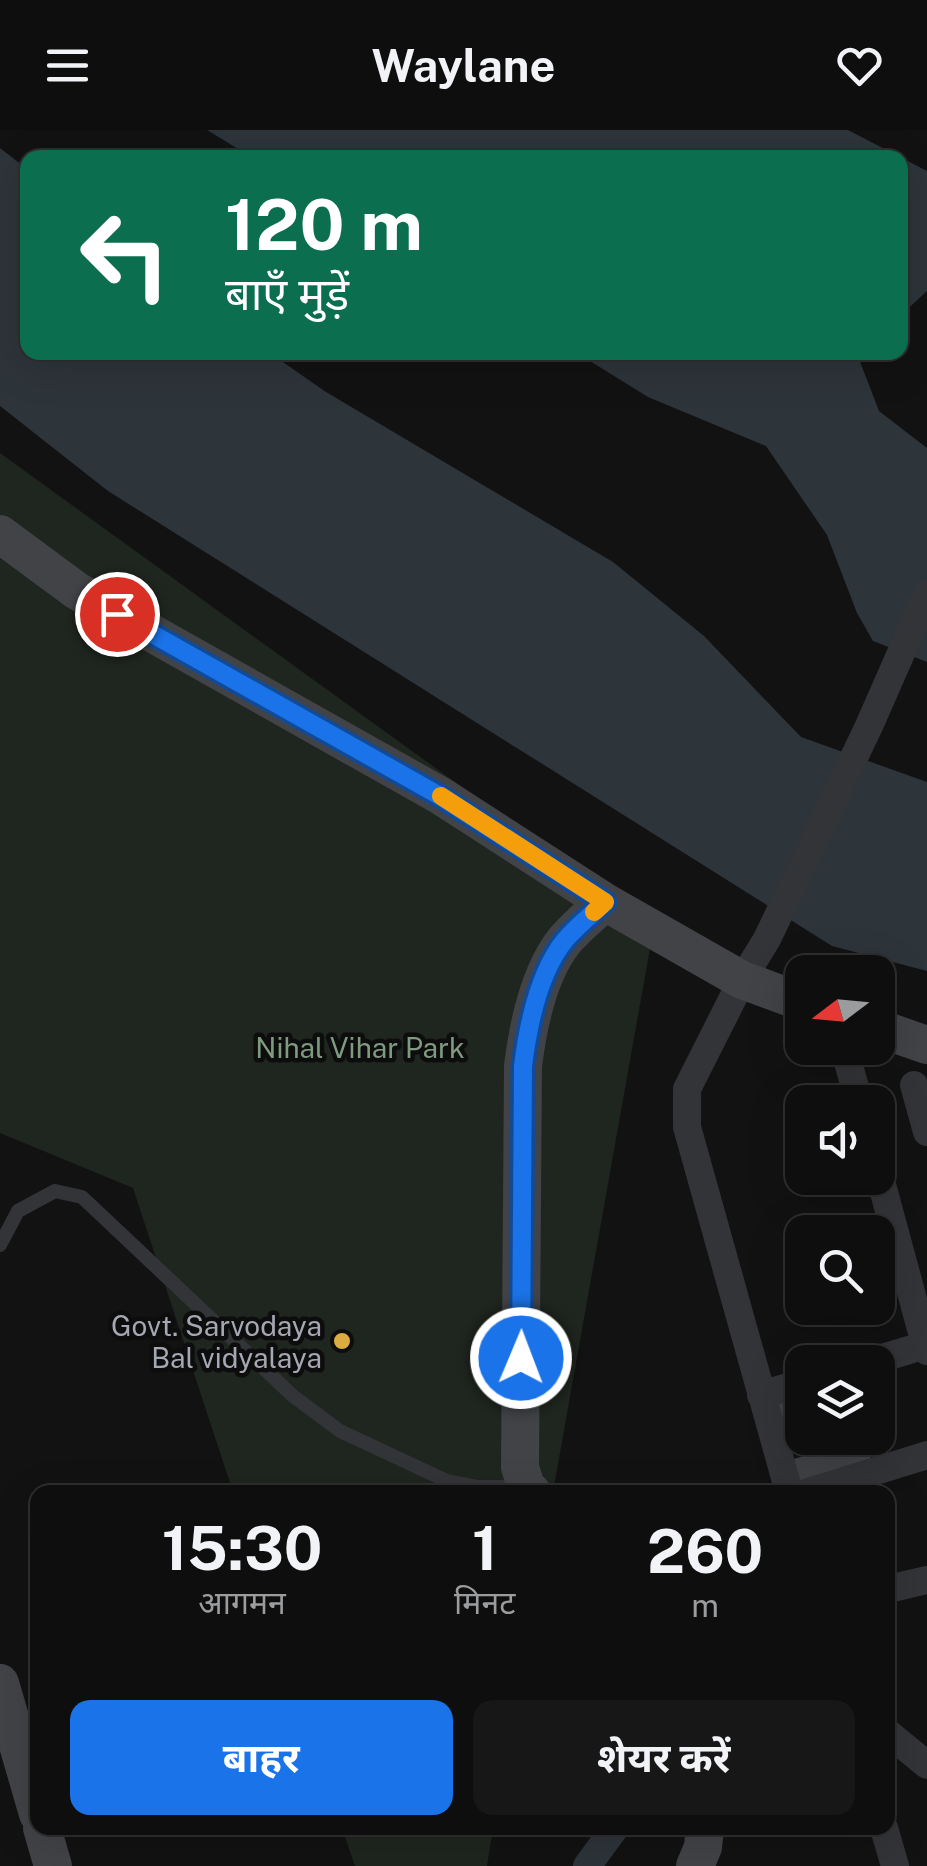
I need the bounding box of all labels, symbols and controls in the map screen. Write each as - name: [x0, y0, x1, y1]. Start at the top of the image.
- icon: menu: [40, 38, 95, 93]
- icon: heart: [832, 38, 887, 93]
- text: Waylane: [372, 39, 555, 92]
- text: 120 m: [225, 183, 423, 266]
- icon: left: [60, 190, 190, 320]
- text: बाएँ मुड़ें: [225, 267, 349, 320]
- pin: [75, 572, 160, 657]
- icon: arrive: [90, 587, 145, 642]
- north arrow: [785, 955, 895, 1065]
- map controls: [785, 955, 895, 1455]
- park label: Nihal Vihar Park: [255, 1031, 465, 1064]
- button: sound: [785, 1085, 895, 1195]
- button: search: [785, 1215, 895, 1325]
- position arrow: [469, 1306, 573, 1410]
- place label: Govt. Sarvodaya Bal vidyalaya: [111, 1309, 322, 1374]
- marker: Govt. Sarvodaya Bal vidyalaya: [331, 1330, 353, 1352]
- button: layers: [785, 1345, 895, 1455]
- text: 15:30: [162, 1513, 322, 1584]
- text: 1: [472, 1513, 498, 1584]
- text: 260: [647, 1516, 763, 1587]
- text: आगमन: [198, 1584, 286, 1621]
- text: मिनट: [454, 1584, 515, 1621]
- text: m: [691, 1587, 719, 1624]
- button: बाहर: [70, 1700, 453, 1815]
- button: शेयर करें: [473, 1700, 855, 1815]

